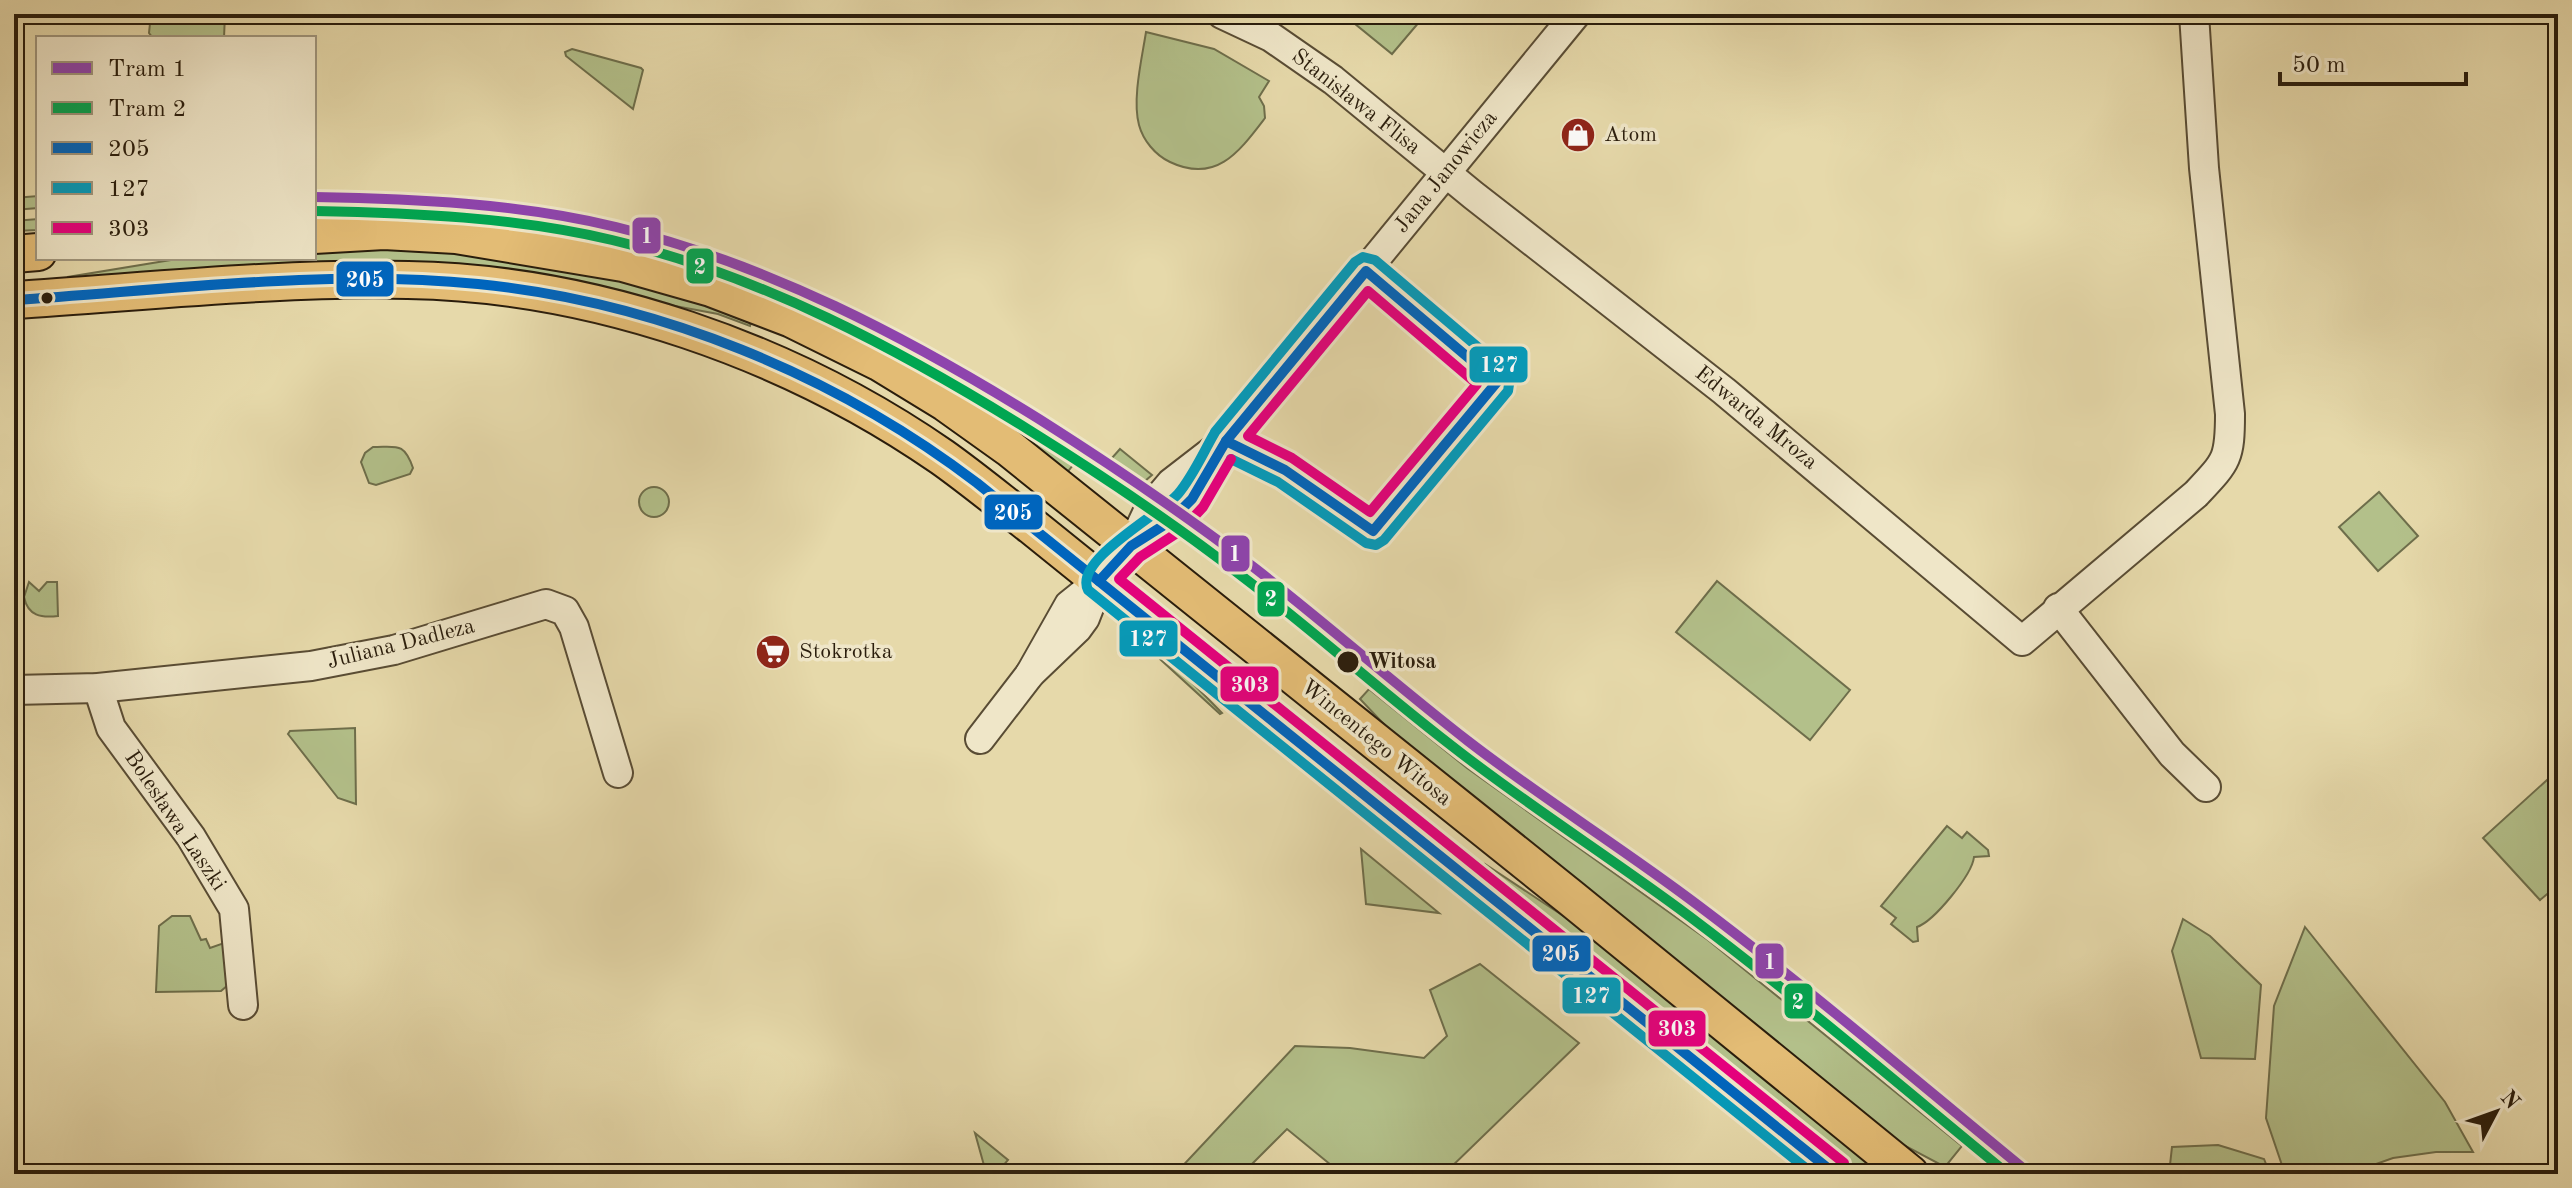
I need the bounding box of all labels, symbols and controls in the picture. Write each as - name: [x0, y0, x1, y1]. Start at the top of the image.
- legend: [36, 36, 316, 260]
- scale bar: [2280, 36, 2466, 86]
- street label: Stanisława Flisa: [1288, 45, 1425, 159]
- text: 50 m: [2292, 54, 2346, 78]
- text: Tram 1: [108, 58, 187, 82]
- text: Tram 2: [108, 98, 187, 122]
- street label: Jana Janowicza: [1390, 107, 1502, 237]
- shop icon: Atom: [1559, 116, 1597, 154]
- place label: Atom: [1604, 124, 1657, 146]
- text: 205: [108, 138, 150, 162]
- text: 127: [108, 178, 150, 202]
- line badge: 1: [631, 216, 662, 255]
- text: 303: [108, 218, 150, 242]
- text: 1: [641, 226, 653, 248]
- line badge: 2: [685, 247, 715, 285]
- text: 2: [694, 257, 706, 279]
- line badge: 205: [335, 260, 395, 298]
- text: 205: [346, 270, 384, 292]
- unlabelled marker: [39, 290, 55, 306]
- line badge: 127: [1468, 345, 1529, 384]
- text: 127: [1480, 355, 1518, 377]
- street label: Edwarda Mroza: [1691, 362, 1821, 474]
- line badge: 205: [983, 493, 1044, 531]
- text: 205: [994, 503, 1032, 525]
- line badge: 1: [1220, 534, 1251, 573]
- text: 1: [1229, 544, 1241, 566]
- line badge: 2: [1256, 580, 1286, 618]
- text: 2: [1265, 589, 1277, 611]
- street label: Juliana Dadleza: [325, 615, 477, 673]
- line badge: 127: [1118, 619, 1179, 658]
- text: 127: [1129, 629, 1167, 651]
- supermarket icon: Stokrotka: [754, 633, 792, 671]
- place label: Stokrotka: [799, 641, 893, 663]
- marker: Witosa: [1335, 649, 1361, 675]
- place label: Witosa: [1368, 651, 1437, 673]
- line badge: 303: [1219, 665, 1280, 703]
- text: 303: [1231, 675, 1269, 697]
- street label: Wincentego Witosa: [1297, 676, 1455, 810]
- street label: Bolesława Laszki: [120, 747, 230, 895]
- line badge: 205: [1531, 934, 1592, 973]
- line badge: 1: [1754, 942, 1785, 980]
- text: 205: [1542, 944, 1580, 966]
- text: 1: [1764, 952, 1776, 974]
- line badge: 127: [1561, 976, 1622, 1015]
- line badge: 2: [1783, 982, 1814, 1020]
- text: 127: [1572, 986, 1610, 1008]
- text: 2: [1792, 992, 1804, 1014]
- line badge: 303: [1647, 1009, 1707, 1048]
- text: 303: [1658, 1019, 1696, 1041]
- north arrow: [2456, 1072, 2536, 1152]
- text: N: [2496, 1087, 2524, 1114]

